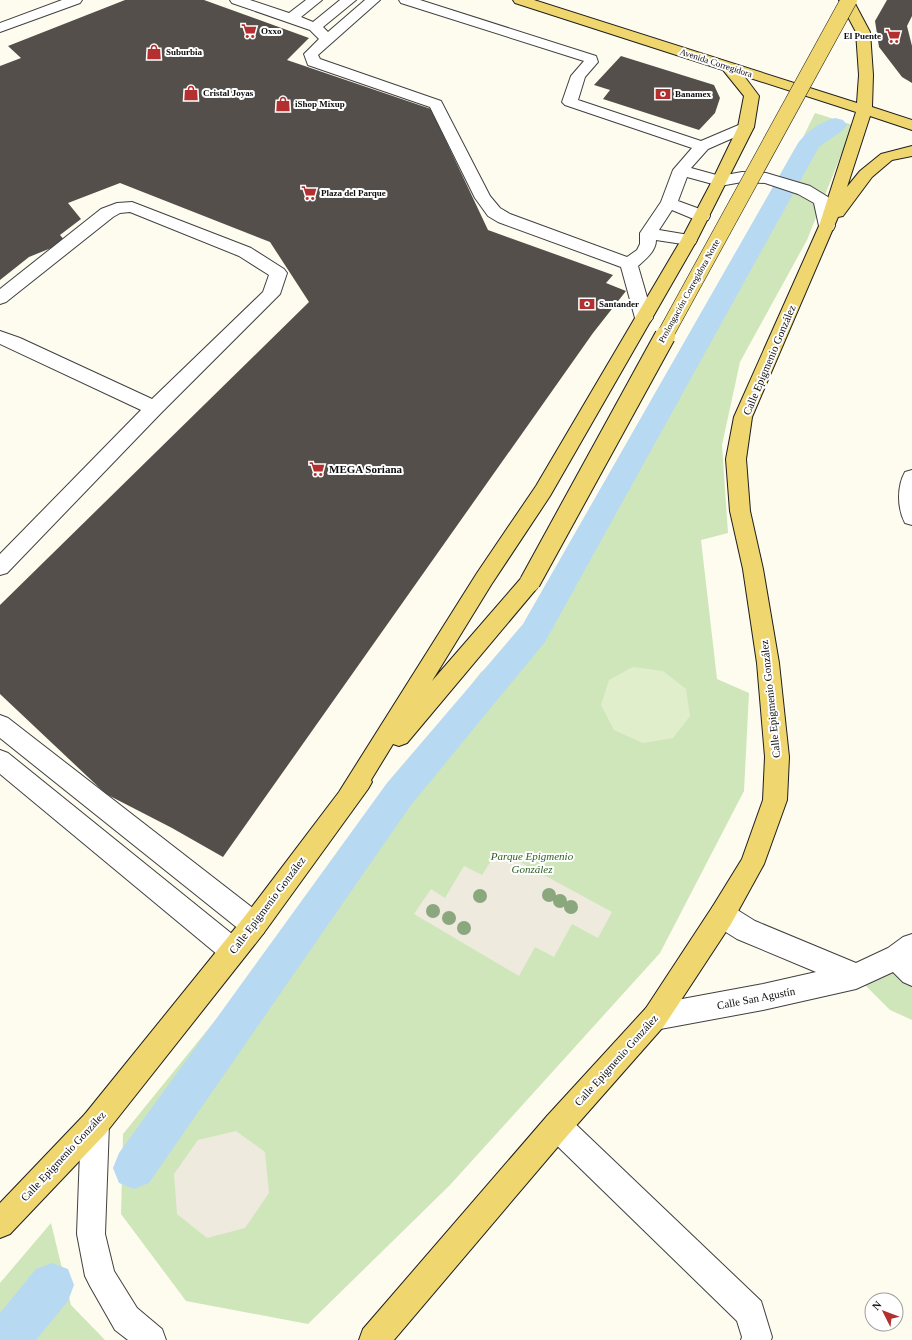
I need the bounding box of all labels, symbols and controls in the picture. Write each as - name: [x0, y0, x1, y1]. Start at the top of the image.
- supermarket icon: Oxxo: [240, 22, 258, 40]
- place label: Oxxo: [261, 26, 282, 36]
- supermarket icon: El Puente: [884, 27, 902, 45]
- place label: El Puente: [844, 31, 881, 41]
- shop icon: Suburbia: [145, 43, 163, 61]
- place label: Suburbia: [166, 47, 203, 57]
- street label: Avenida Corregidora: [679, 47, 753, 79]
- shop icon: Cristal Joyas: [182, 84, 200, 102]
- bank icon: Banamex: [654, 85, 672, 103]
- place label: Cristal Joyas: [203, 88, 254, 98]
- place label: Banamex: [675, 89, 712, 99]
- shop icon: iShop Mixup: [274, 95, 292, 113]
- place label: iShop Mixup: [295, 99, 345, 109]
- supermarket icon: Plaza del Parque: [300, 184, 318, 202]
- place label: Plaza del Parque: [321, 188, 386, 198]
- street label: Prolongación Corregidora Norte: [656, 238, 722, 344]
- bank icon: Santander: [578, 295, 596, 313]
- place label: Santander: [599, 299, 639, 309]
- street label: Calle Epigmenio González: [740, 303, 798, 417]
- supermarket icon: MEGA Soriana: [308, 460, 326, 478]
- place label: MEGA Soriana: [329, 463, 403, 475]
- street label: Calle Epigmenio González: [758, 639, 782, 759]
- park label: Parque Epigmenio González: [490, 850, 574, 875]
- street label: Calle Epigmenio González: [227, 854, 308, 956]
- street label: Calle San Agustín: [716, 984, 797, 1011]
- street label: Calle Epigmenio González: [572, 1012, 660, 1108]
- street label: Calle Epigmenio González: [18, 1108, 108, 1203]
- north arrow: [864, 1292, 904, 1332]
- text: N: [869, 1298, 884, 1312]

